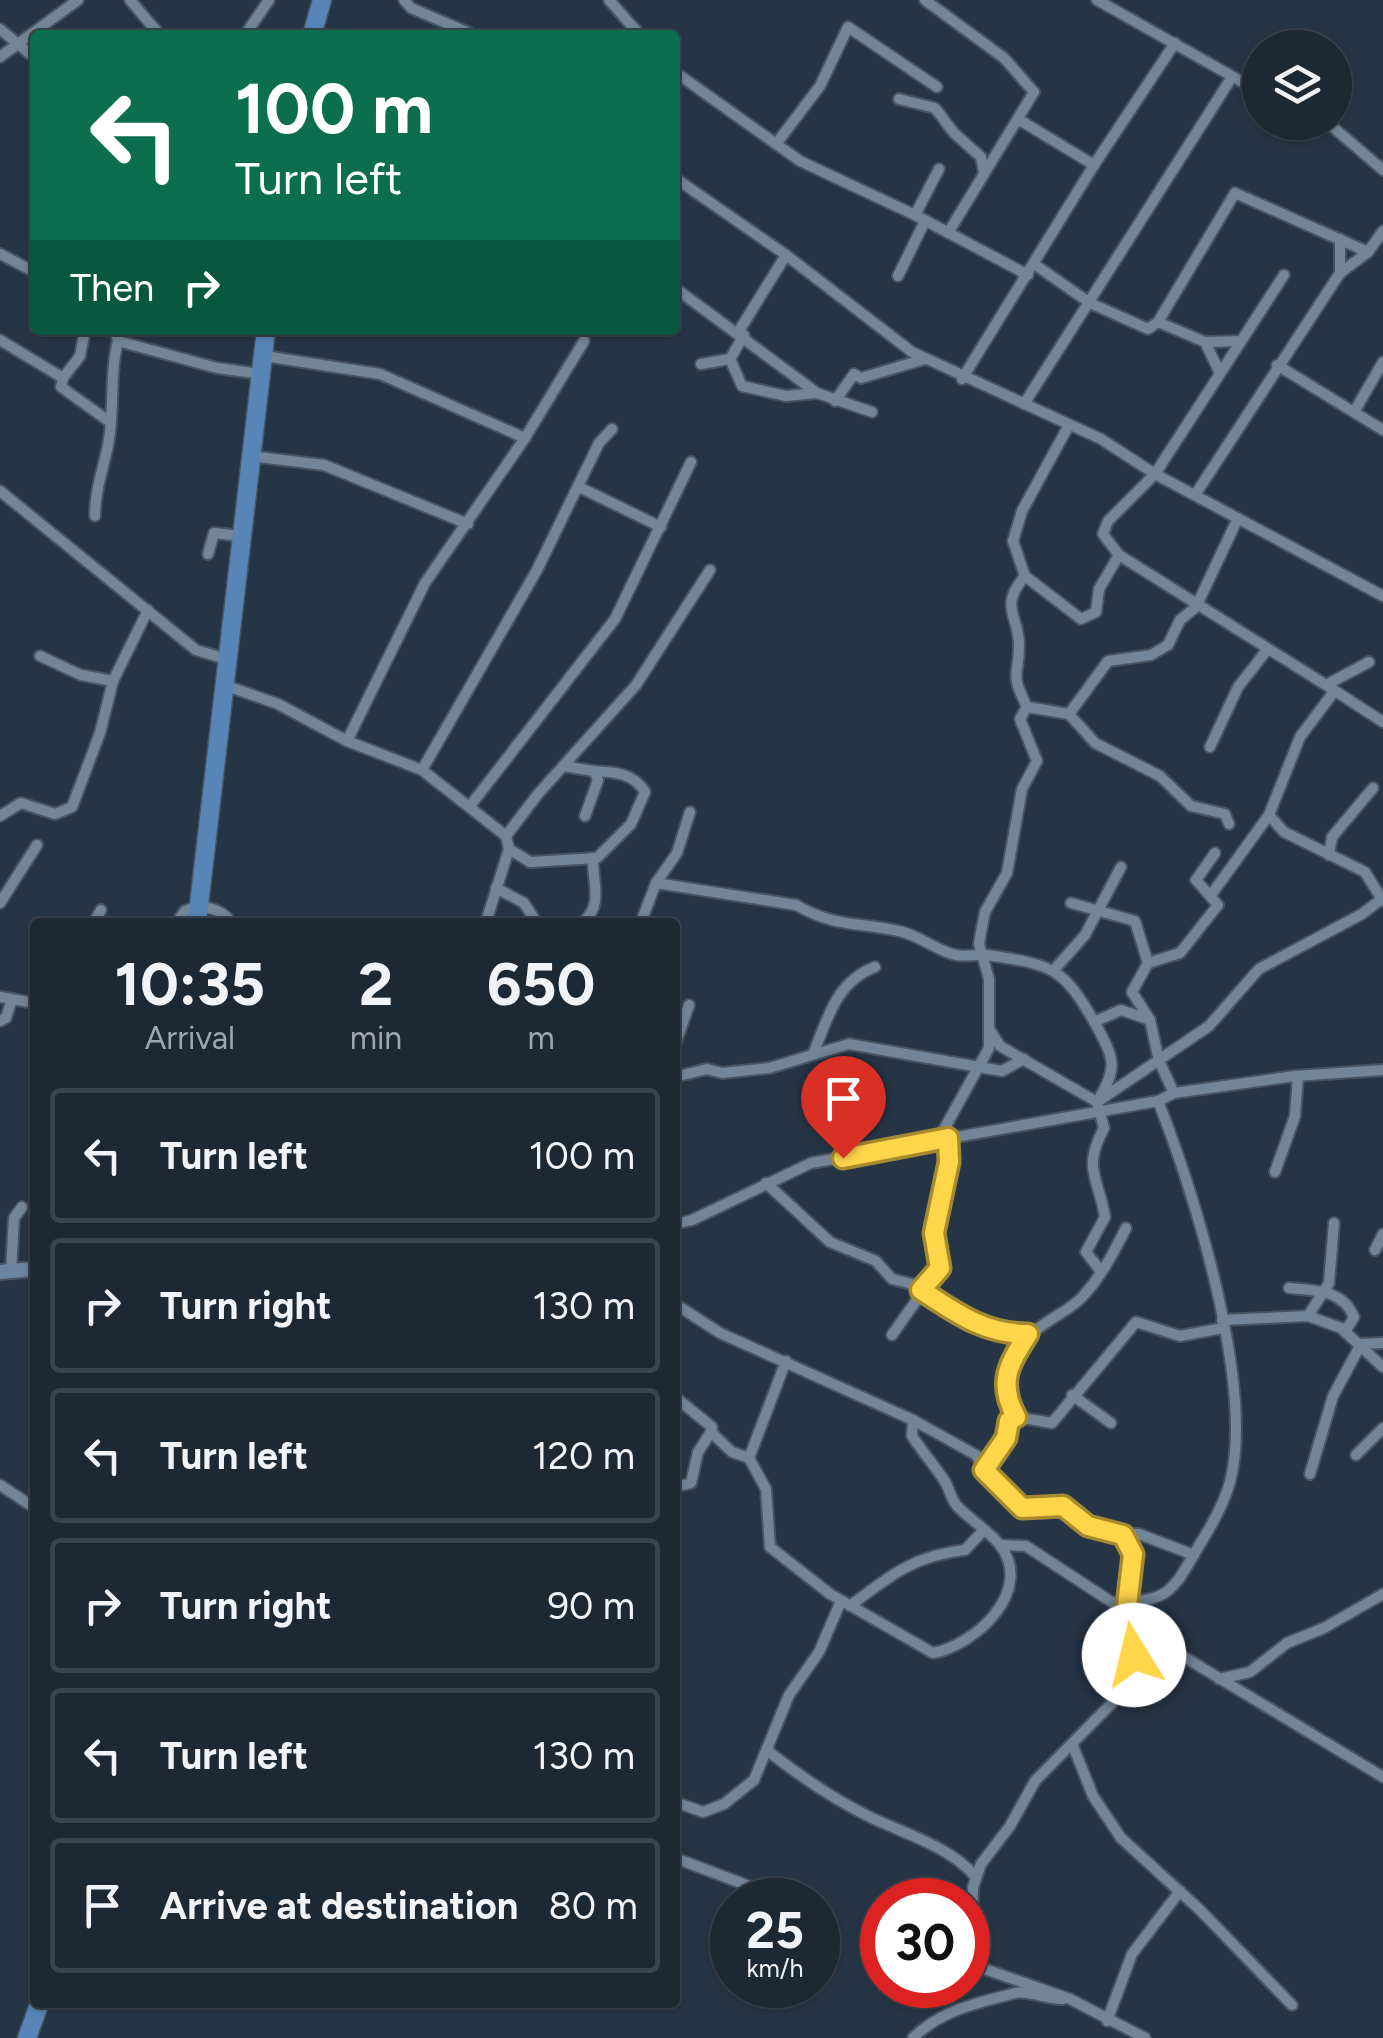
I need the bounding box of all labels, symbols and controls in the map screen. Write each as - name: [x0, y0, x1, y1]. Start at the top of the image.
- map controls: [1242, 30, 1352, 140]
- button: layers: [1242, 30, 1352, 140]
- text: 100 m: [235, 66, 433, 151]
- icon: left: [70, 70, 200, 200]
- text: Turn left: [235, 151, 402, 205]
- icon: right: [174, 260, 229, 315]
- text: Then: [70, 265, 154, 311]
- text: 10:35: [115, 948, 265, 1020]
- text: 2: [359, 948, 393, 1020]
- text: 650: [487, 948, 595, 1020]
- text: Arrival: [145, 1019, 235, 1057]
- text: min: [350, 1019, 402, 1057]
- text: m: [527, 1019, 555, 1057]
- pin: [801, 1056, 886, 1159]
- icon: arrive: [816, 1071, 871, 1126]
- icon: left: [75, 1128, 130, 1183]
- text: Turn left: [160, 1133, 308, 1179]
- text: 100 m: [529, 1133, 635, 1179]
- icon: right: [75, 1278, 130, 1333]
- text: Turn right: [160, 1283, 332, 1329]
- text: 130 m: [533, 1283, 635, 1329]
- icon: left: [75, 1428, 130, 1483]
- text: Turn left: [160, 1433, 308, 1479]
- text: 120 m: [532, 1433, 635, 1479]
- icon: right: [75, 1578, 130, 1633]
- text: Turn right: [160, 1583, 332, 1629]
- text: 90 m: [547, 1583, 635, 1629]
- position arrow: [1082, 1603, 1186, 1707]
- icon: left: [75, 1728, 130, 1783]
- text: Turn left: [160, 1733, 308, 1779]
- text: 130 m: [533, 1733, 635, 1779]
- icon: arrive: [75, 1878, 130, 1933]
- speed limit sign: 30: [860, 1878, 990, 2008]
- text: Arrive at destination: [160, 1883, 518, 1929]
- text: 80 m: [548, 1883, 638, 1929]
- text: 25: [746, 1900, 804, 1961]
- text: km/h: [746, 1953, 804, 1983]

